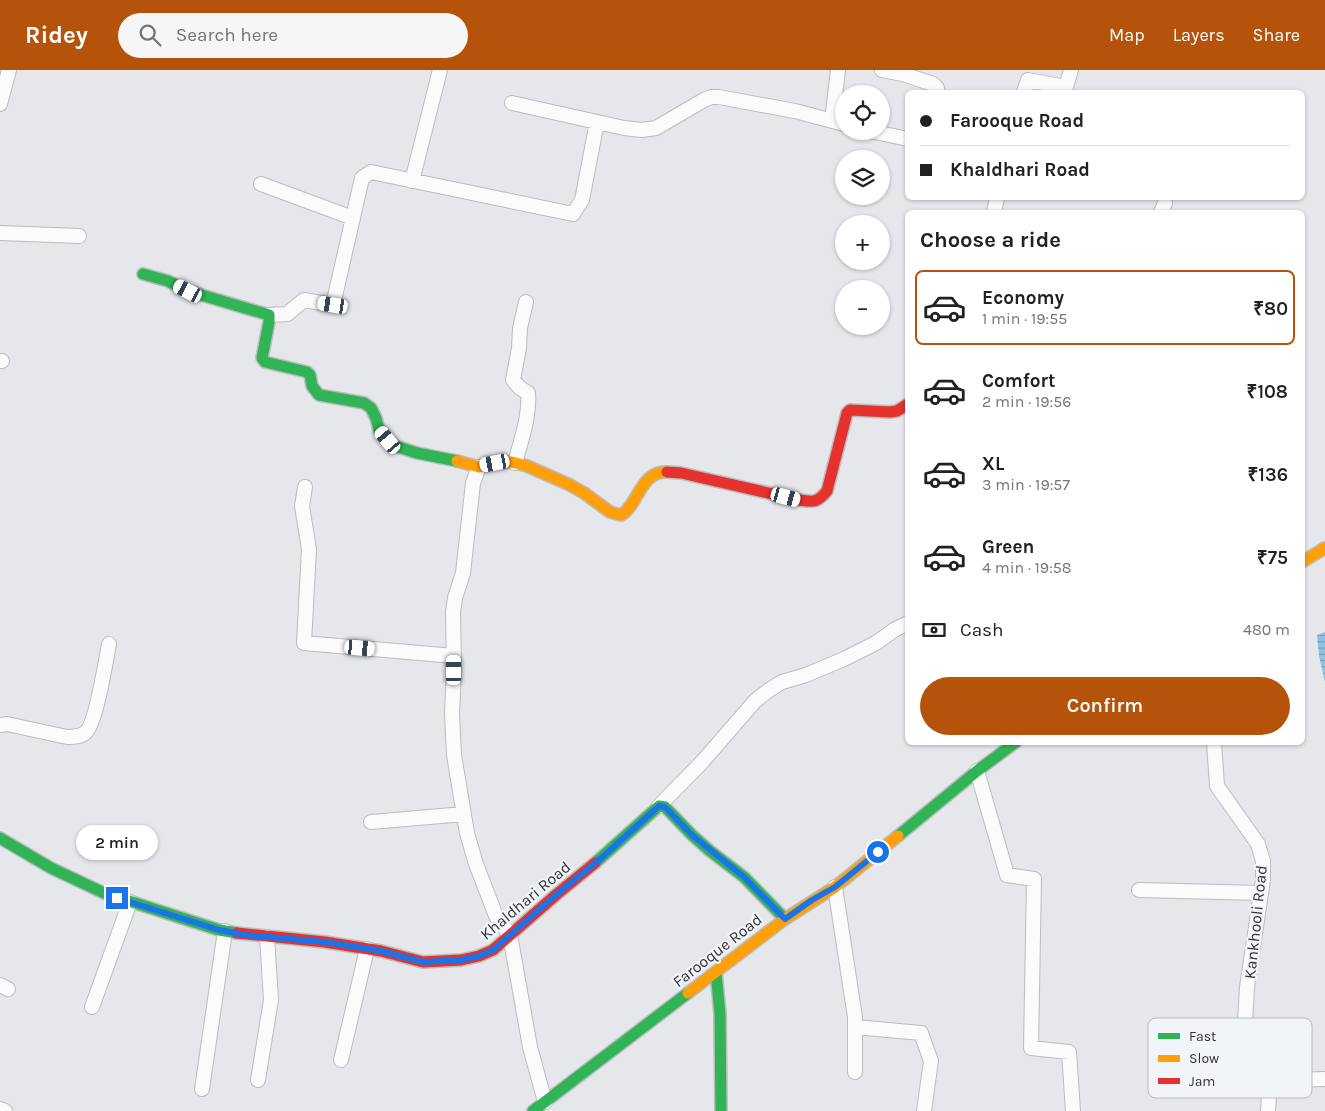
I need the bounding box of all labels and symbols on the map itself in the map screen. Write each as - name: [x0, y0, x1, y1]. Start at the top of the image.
- car: [171, 278, 204, 304]
- car: [317, 295, 348, 315]
- car: [372, 424, 403, 456]
- car: [478, 453, 511, 473]
- car: [769, 486, 802, 508]
- car: [344, 639, 375, 657]
- car: [446, 655, 461, 685]
- callout: 2 min: [76, 826, 158, 860]
- route start: [867, 841, 889, 863]
- street label: Khaldhari Road: [476, 857, 574, 944]
- street label: Kankhooli Road: [1240, 864, 1271, 980]
- route end: [106, 887, 128, 909]
- street label: Farooque Road: [669, 910, 766, 991]
- legend: [1148, 1018, 1312, 1098]
- text: Fast: [1189, 1028, 1216, 1045]
- text: Slow: [1189, 1050, 1219, 1067]
- text: Jam: [1189, 1073, 1215, 1090]

